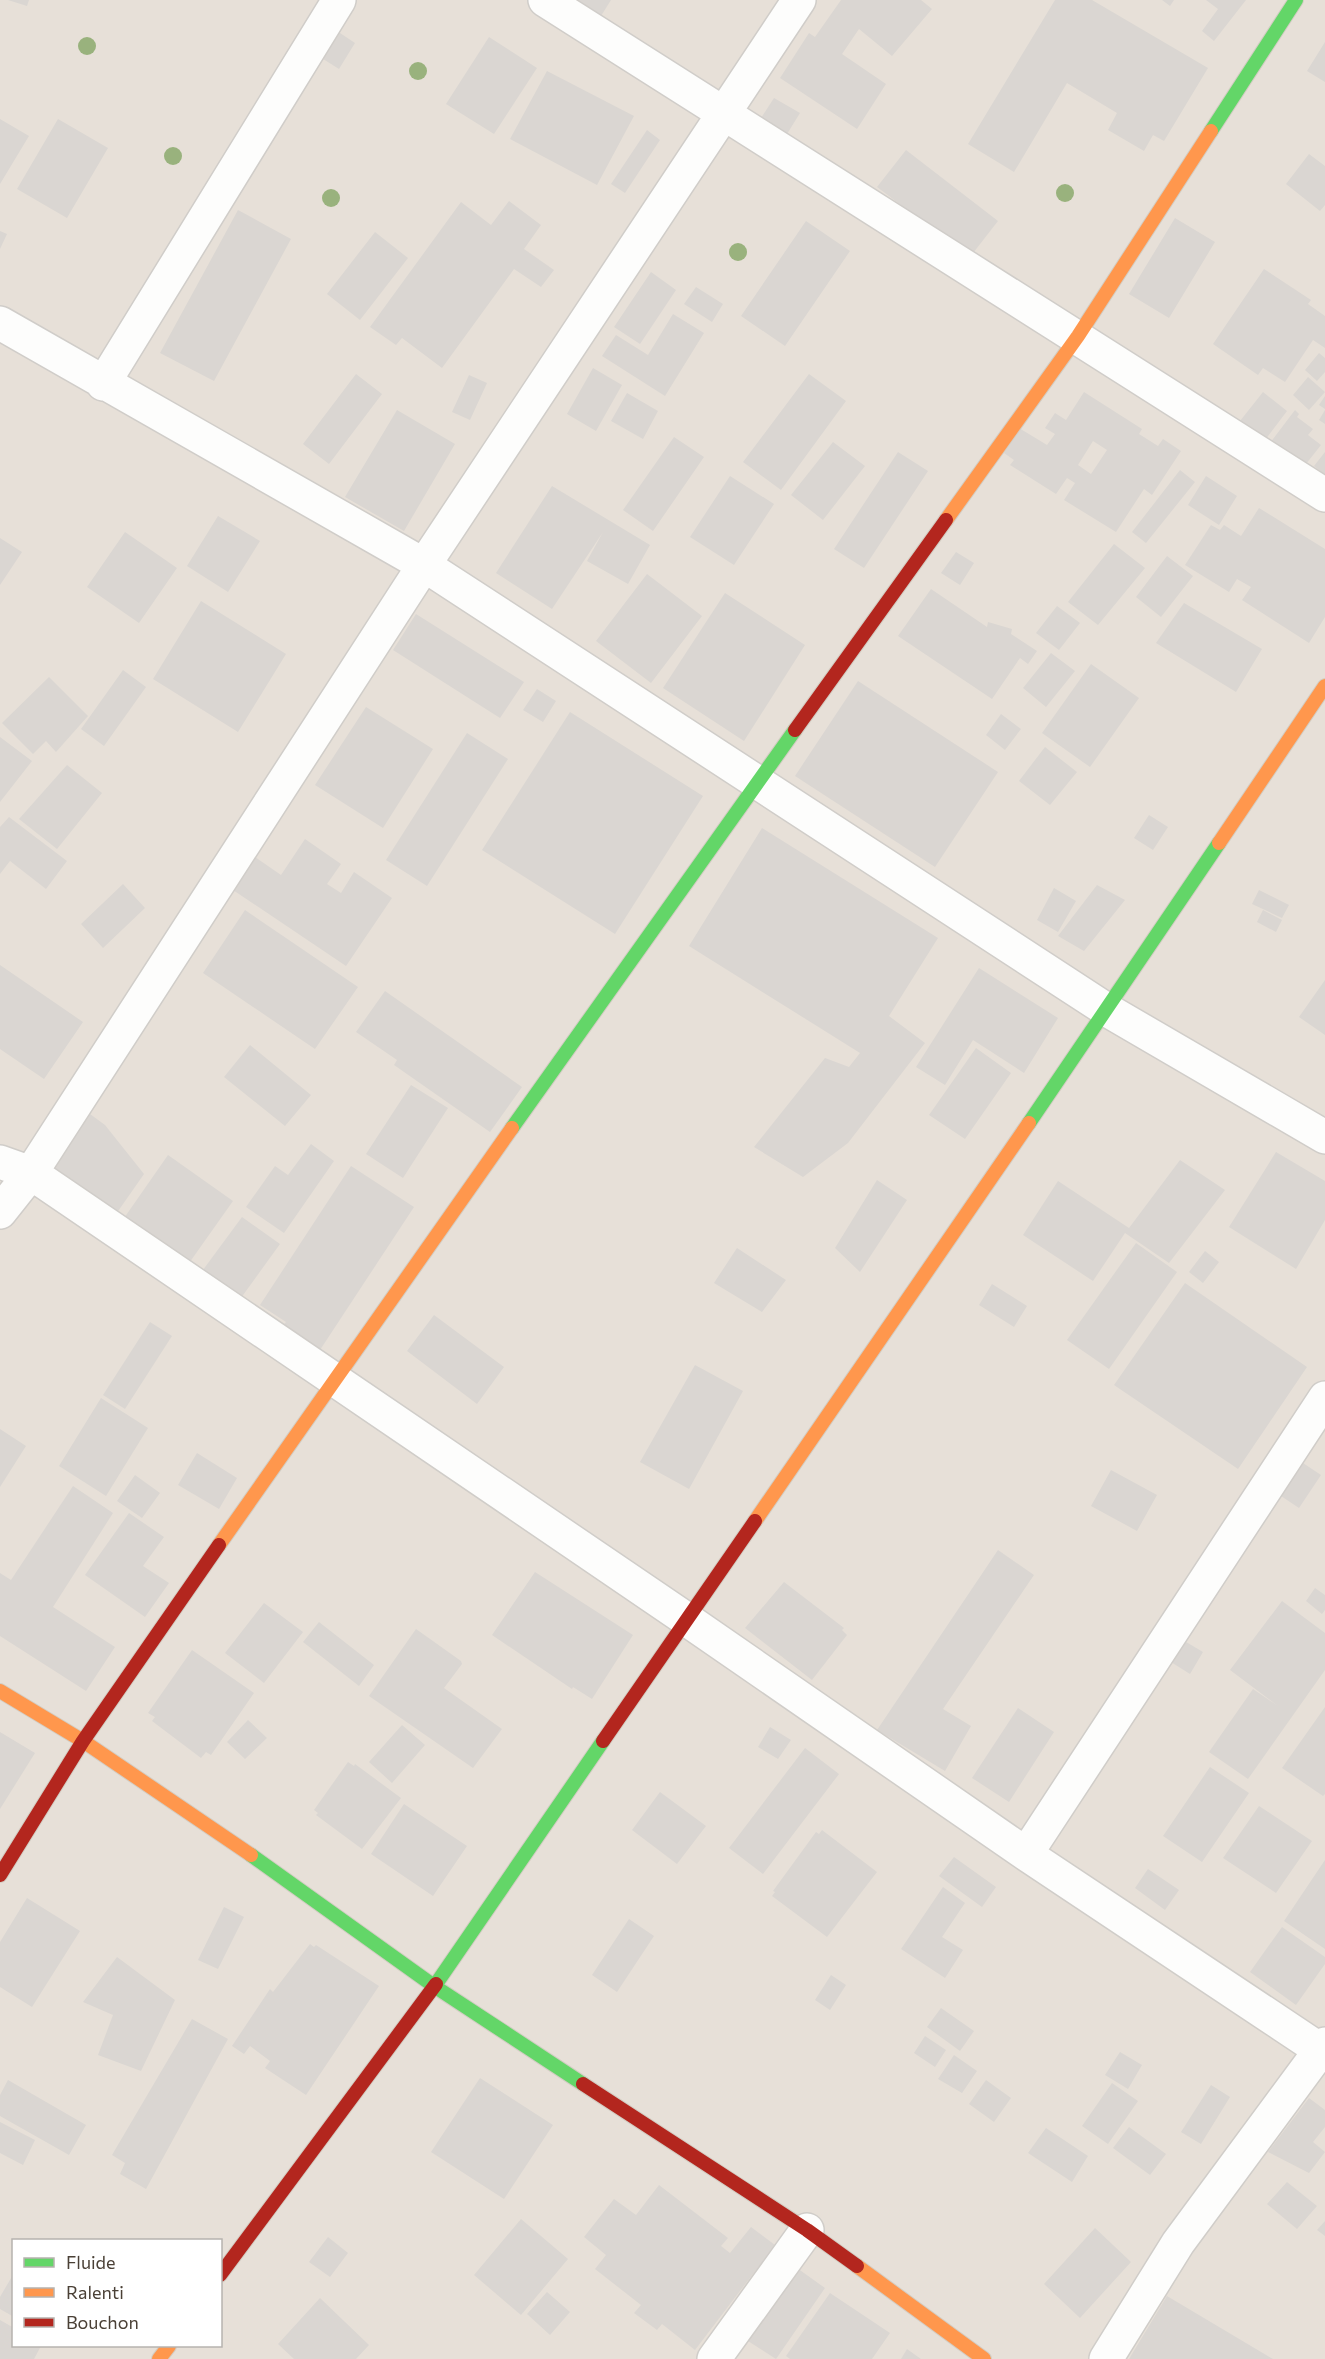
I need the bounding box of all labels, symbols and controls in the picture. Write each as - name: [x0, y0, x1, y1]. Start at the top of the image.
- legend: [12, 2239, 222, 2347]
- text: Fluide: [66, 2251, 115, 2273]
- text: Ralenti: [66, 2281, 124, 2303]
- text: Bouchon: [66, 2311, 139, 2333]

